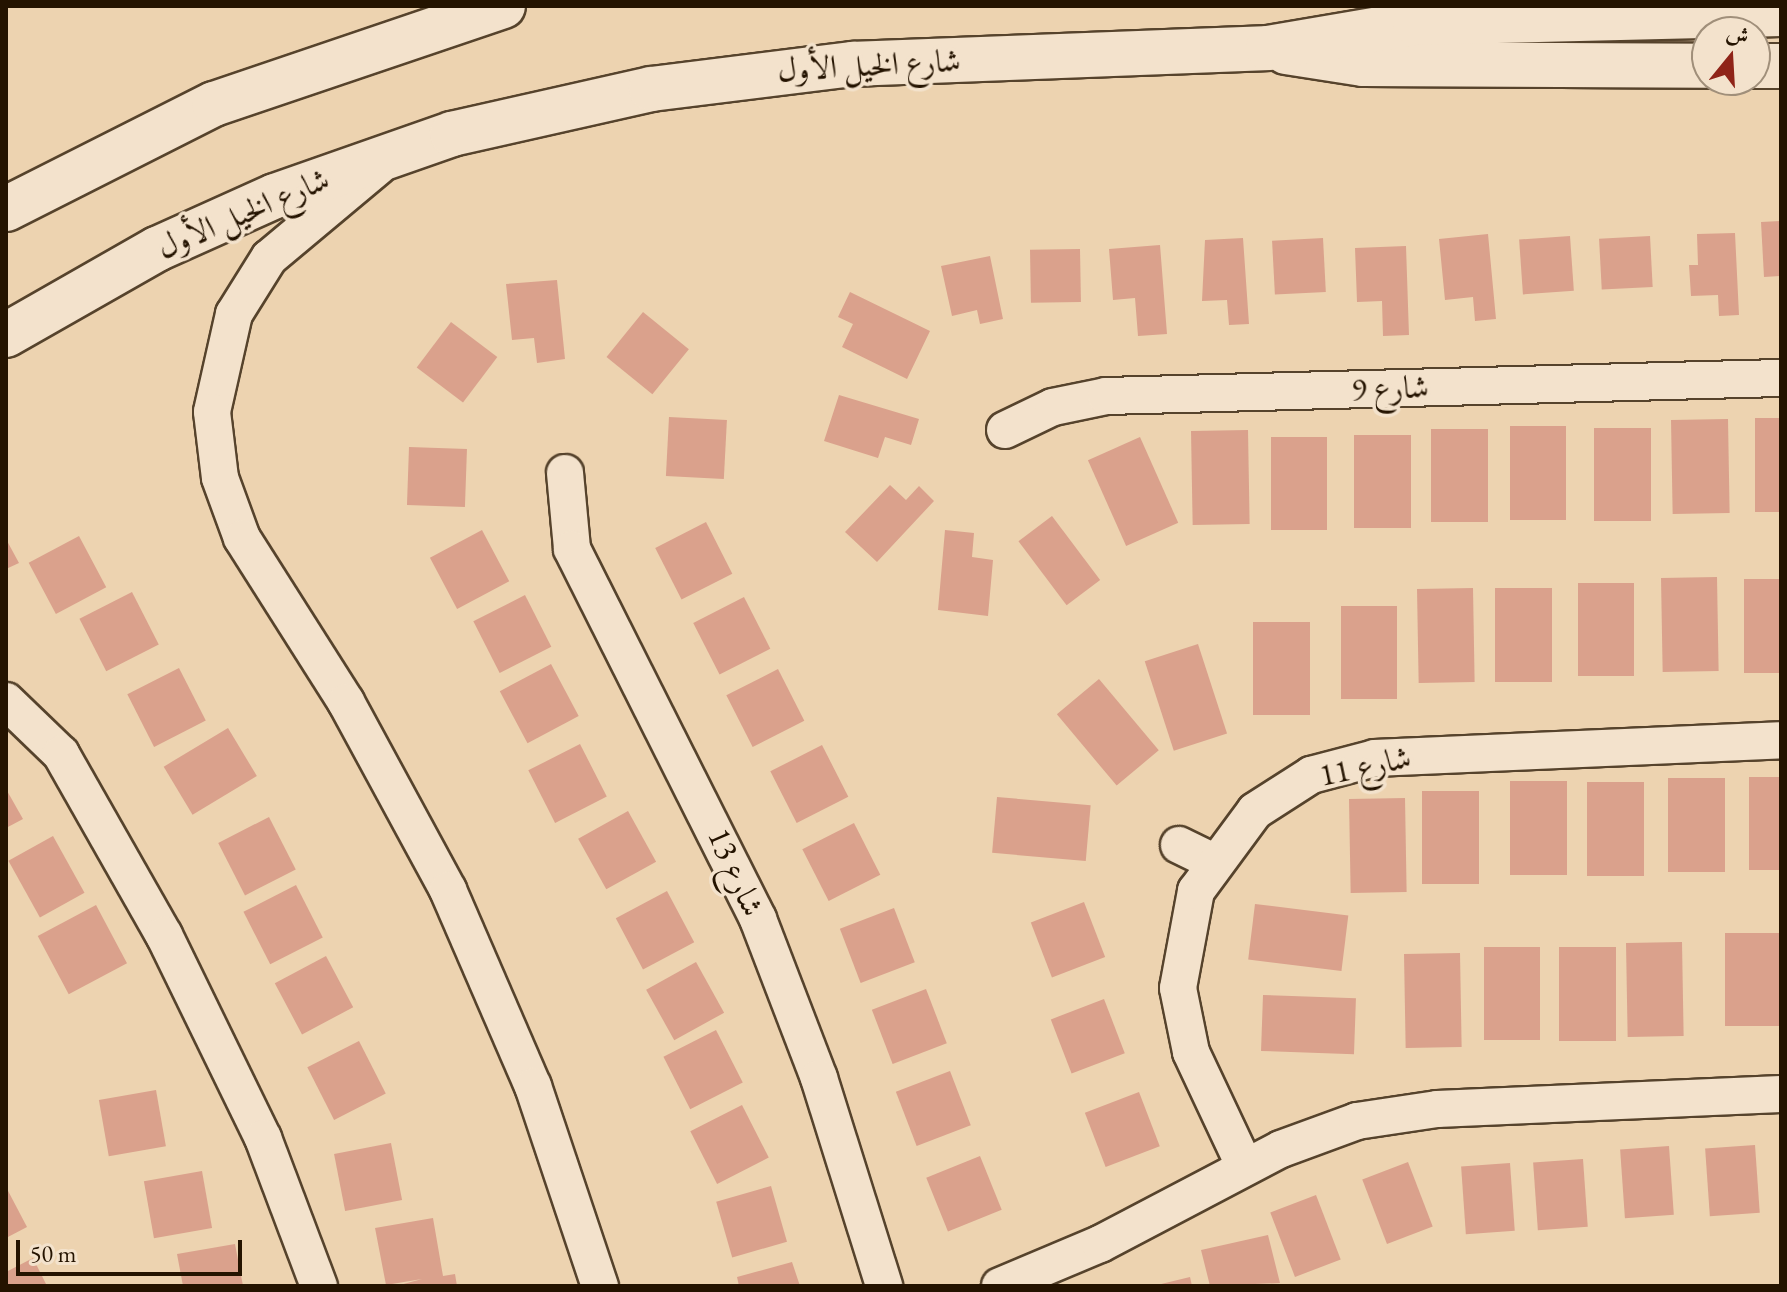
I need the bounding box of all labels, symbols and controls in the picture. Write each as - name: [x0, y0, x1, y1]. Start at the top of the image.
- north arrow: [1691, 16, 1771, 96]
- text: ش: [1723, 17, 1753, 52]
- street label: شارع الخيل الأول: [776, 41, 962, 89]
- street label: شارع الخيل الأول: [151, 159, 335, 267]
- street label: شارع 9: [1351, 367, 1429, 409]
- street label: شارع 11: [1316, 738, 1414, 794]
- street label: شارع 13: [700, 822, 772, 922]
- scale bar: [20, 1224, 246, 1274]
- text: 50 m: [30, 1238, 77, 1269]

